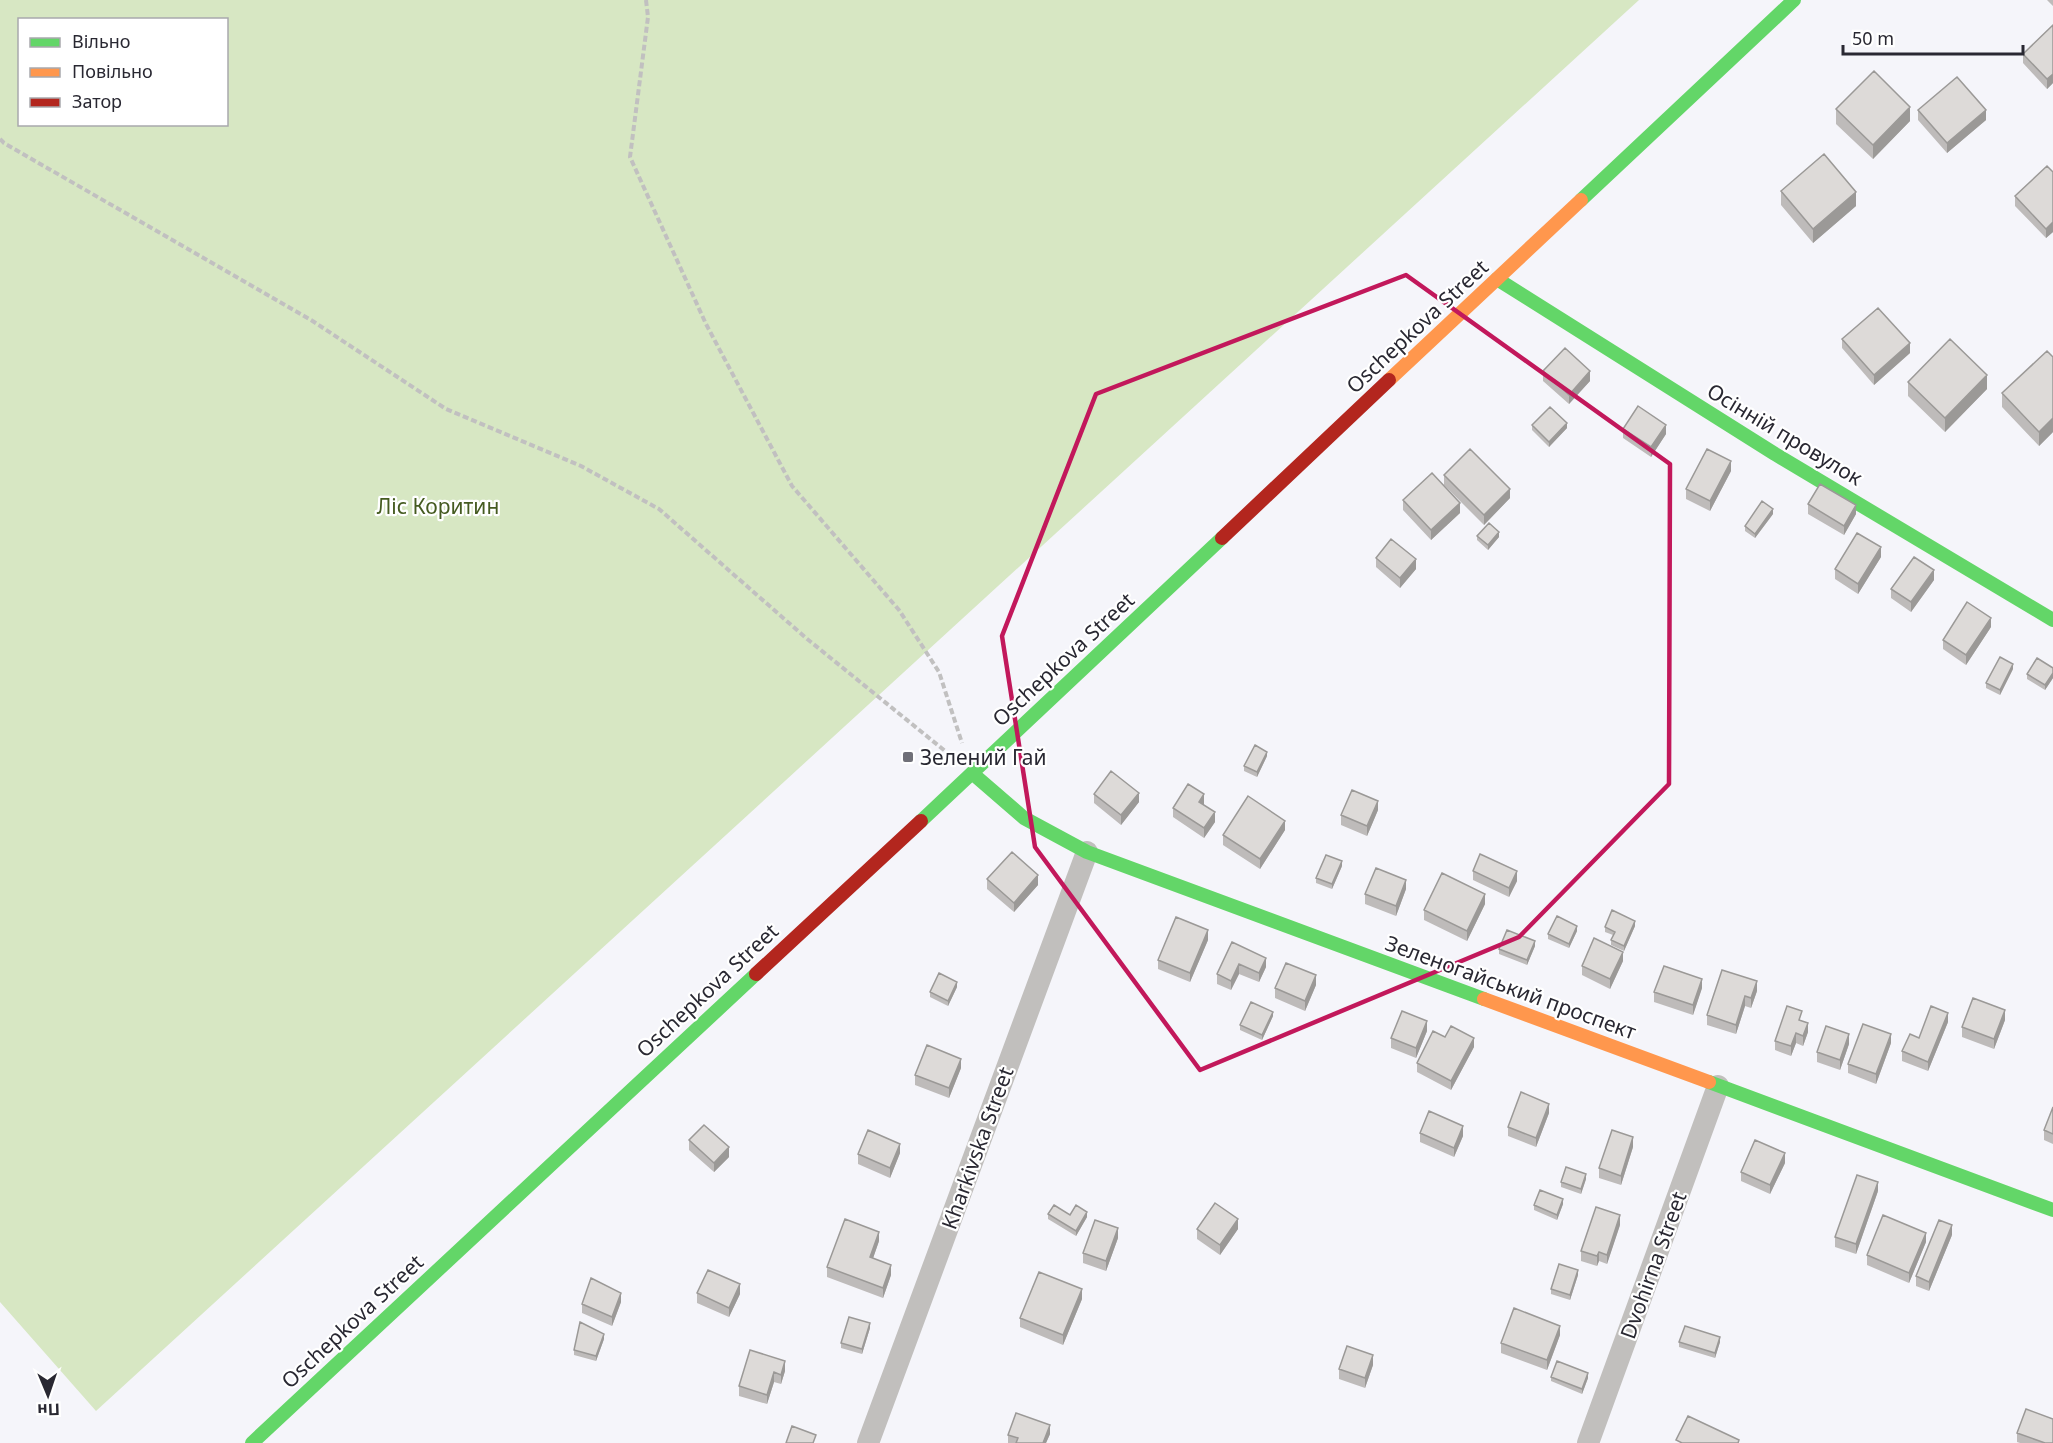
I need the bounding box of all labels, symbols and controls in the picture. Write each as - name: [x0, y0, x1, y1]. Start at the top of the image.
- legend: [18, 18, 228, 126]
- scale bar: [1843, 18, 2023, 56]
- text: 50 m: [1852, 26, 1894, 50]
- text: Вільно: [72, 29, 130, 53]
- text: Повільно: [72, 59, 153, 83]
- text: Затор: [72, 89, 122, 113]
- street label: Oschepkova Street: [1340, 253, 1494, 399]
- street label: Осінній провулок: [1702, 377, 1868, 491]
- park label: Ліс Коритин: [377, 492, 499, 520]
- street label: Oschepkova Street: [986, 586, 1140, 732]
- place label: Зелений Гай: [920, 743, 1047, 771]
- marker: Зелений Гай: [901, 750, 915, 764]
- street label: Oschepkova Street: [630, 917, 784, 1063]
- street label: Зеленогайський проспект: [1382, 929, 1640, 1046]
- street label: Kharkivska Street: [935, 1063, 1020, 1233]
- street label: Dvohirna Street: [1613, 1187, 1693, 1342]
- street label: Oschepkova Street: [275, 1248, 429, 1394]
- north arrow: [18, 1365, 78, 1425]
- text: Пн: [37, 1399, 60, 1421]

